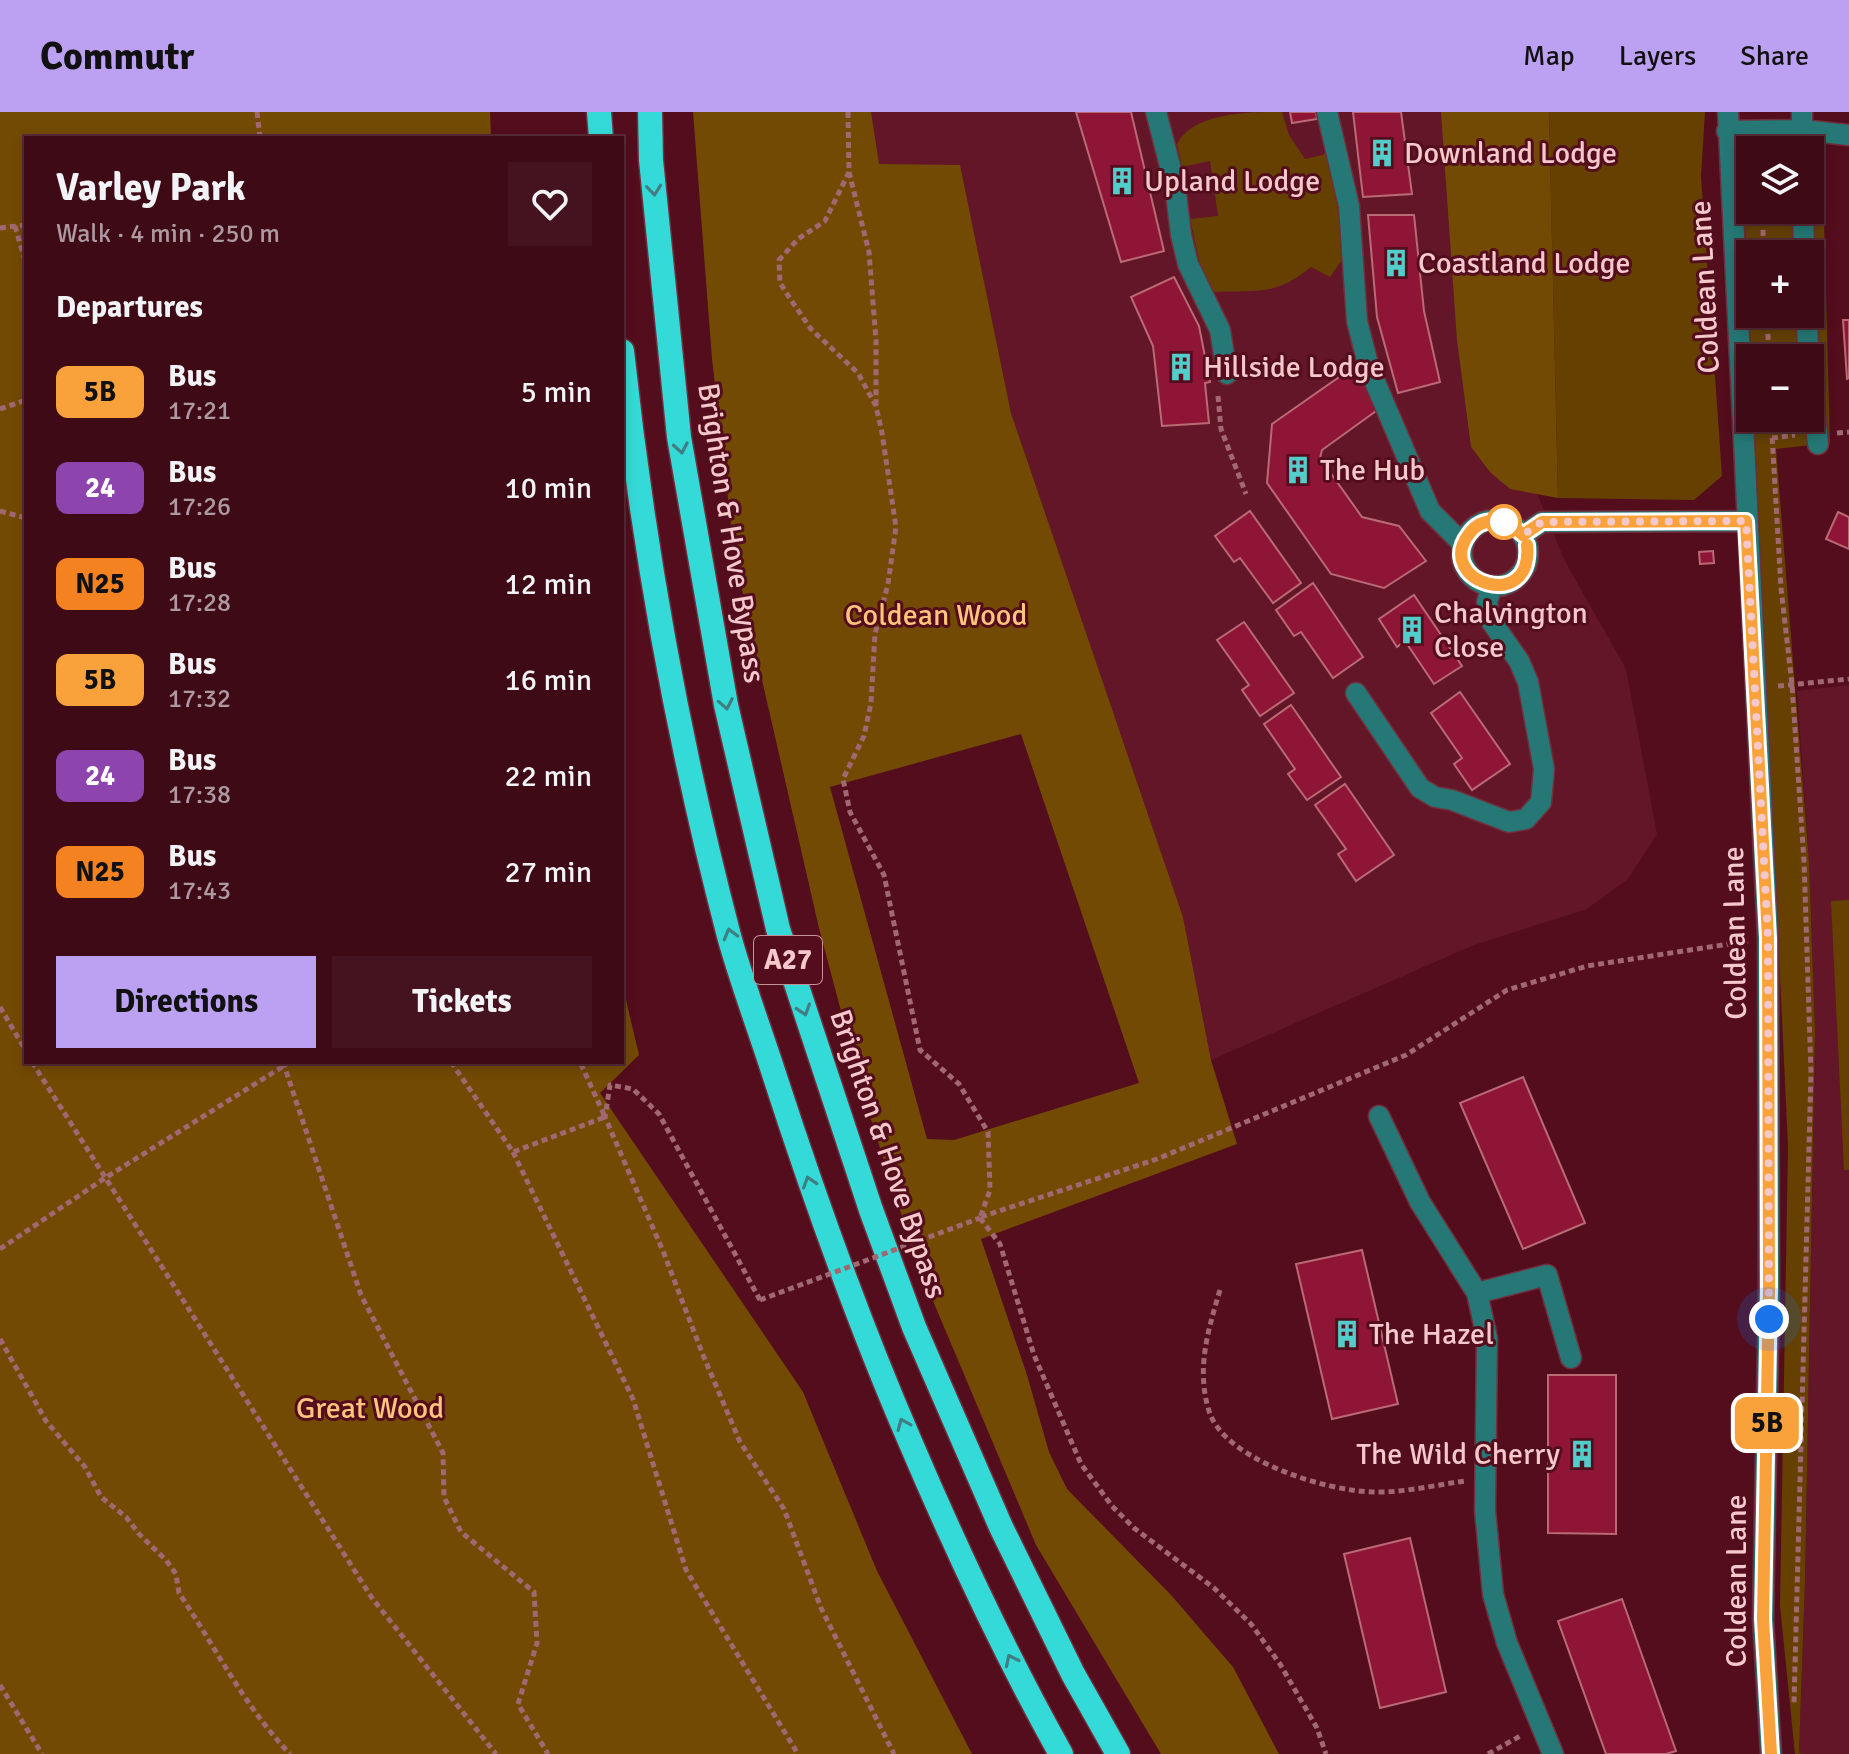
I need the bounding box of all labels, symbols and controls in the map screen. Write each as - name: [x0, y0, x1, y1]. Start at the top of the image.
- text: Commutr: [40, 33, 194, 80]
- text: Map: [1523, 39, 1575, 73]
- text: Layers: [1619, 39, 1696, 73]
- text: Share: [1740, 39, 1809, 73]
- place label: Downland Lodge: [1404, 135, 1617, 172]
- map controls: [1736, 136, 1824, 432]
- button: layers: [1736, 136, 1824, 224]
- building icon: Downland Lodge: [1367, 138, 1397, 168]
- button: heart: [508, 162, 592, 246]
- place label: Upland Lodge: [1144, 163, 1320, 200]
- text: Varley Park: [56, 164, 246, 211]
- building icon: Upland Lodge: [1107, 166, 1137, 196]
- one-way arrow: [645, 184, 662, 197]
- street label: Coldean Lane: [1682, 200, 1728, 374]
- text: Walk · 4 min · 250 m: [56, 218, 280, 250]
- button: +: [1736, 240, 1824, 328]
- place label: Coastland Lodge: [1418, 245, 1631, 282]
- building icon: Coastland Lodge: [1381, 248, 1411, 278]
- text: Departures: [56, 289, 203, 326]
- button: −: [1736, 344, 1824, 432]
- place label: Hillside Lodge: [1203, 349, 1385, 386]
- building icon: Hillside Lodge: [1166, 352, 1196, 382]
- text: Bus: [168, 358, 216, 395]
- text: 5 min: [521, 374, 592, 411]
- text: 5B: [84, 375, 116, 409]
- street label: Brighton & Hove Bypass: [689, 380, 773, 686]
- text: 17:21: [168, 395, 231, 427]
- one-way arrow: [672, 442, 689, 455]
- place label: The Hub: [1320, 452, 1425, 489]
- text: Bus: [168, 454, 216, 491]
- building icon: The Hub: [1283, 455, 1313, 485]
- text: 10 min: [505, 470, 592, 507]
- text: 24: [85, 471, 115, 505]
- text: 17:26: [168, 491, 231, 523]
- unlabelled marker: [1487, 505, 1521, 539]
- text: Bus: [168, 550, 216, 587]
- text: 12 min: [505, 566, 592, 603]
- text: N25: [75, 567, 125, 601]
- text: 17:28: [168, 587, 231, 619]
- place label: Chalvington Close: [1434, 595, 1588, 666]
- park label: Coldean Wood: [845, 597, 1027, 634]
- building icon: Chalvington Close: [1397, 615, 1427, 645]
- text: Bus: [168, 646, 216, 683]
- text: 16 min: [505, 662, 592, 699]
- text: 5B: [84, 663, 116, 697]
- text: 17:32: [168, 683, 231, 715]
- one-way arrow: [717, 698, 734, 711]
- text: Bus: [168, 742, 216, 779]
- text: 22 min: [505, 758, 592, 795]
- text: 24: [85, 759, 115, 793]
- text: 17:38: [168, 779, 231, 811]
- text: Bus: [168, 838, 216, 875]
- street label: Coldean Lane: [1715, 846, 1755, 1020]
- text: 27 min: [505, 854, 592, 891]
- text: N25: [75, 855, 125, 889]
- text: 17:43: [168, 875, 231, 907]
- one-way arrow: [722, 928, 739, 942]
- road number: A27: [754, 936, 822, 984]
- button: Directions: [56, 956, 316, 1048]
- button: Tickets: [332, 956, 592, 1048]
- one-way arrow: [795, 1003, 811, 1017]
- street label: Brighton & Hove Bypass: [821, 1005, 955, 1303]
- one-way arrow: [803, 1176, 819, 1190]
- your location: [1749, 1299, 1789, 1339]
- place label: The Hazel: [1369, 1316, 1494, 1353]
- building icon: The Hazel: [1332, 1319, 1362, 1349]
- park label: Great Wood: [296, 1390, 444, 1427]
- line badge: 5B: [1731, 1397, 1803, 1449]
- text: 5B: [1751, 1406, 1783, 1440]
- one-way arrow: [896, 1418, 912, 1432]
- place label: The Wild Cherry: [1356, 1436, 1560, 1473]
- building icon: The Wild Cherry: [1567, 1439, 1597, 1469]
- street label: Coldean Lane: [1718, 1494, 1755, 1668]
- one-way arrow: [1005, 1654, 1021, 1669]

